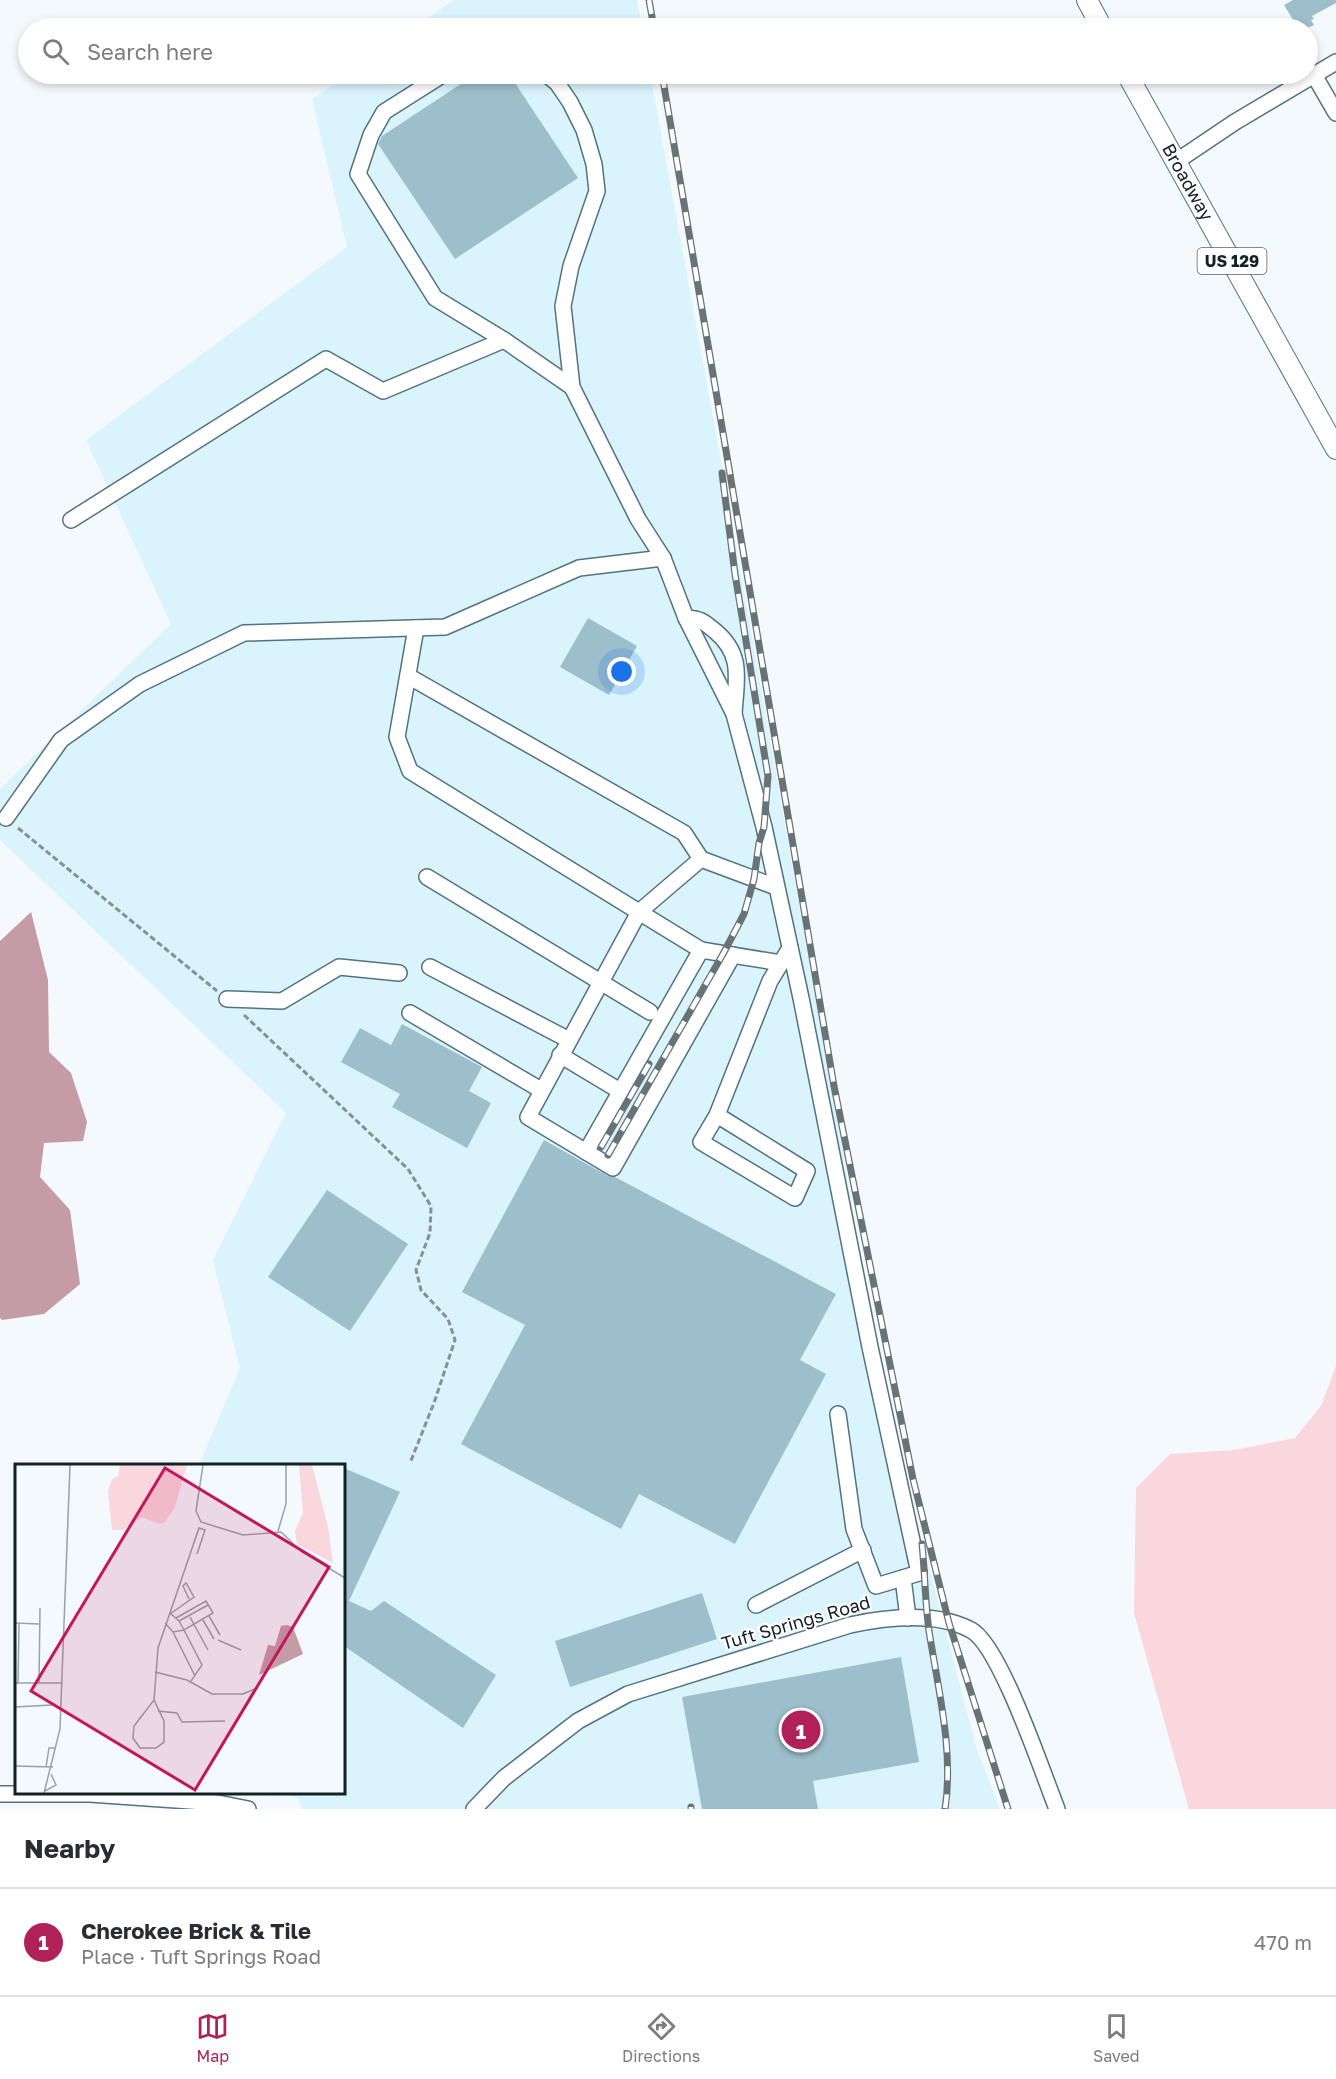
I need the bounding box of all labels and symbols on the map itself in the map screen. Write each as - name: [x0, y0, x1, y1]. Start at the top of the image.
- street label: Broadway: [1158, 139, 1219, 224]
- road number: US 129: [1198, 248, 1266, 274]
- your location: [607, 657, 636, 686]
- inset map: [15, 1464, 345, 1794]
- street label: Tuft Springs Road: [719, 1590, 873, 1654]
- pin: 1: [782, 1708, 820, 1752]

